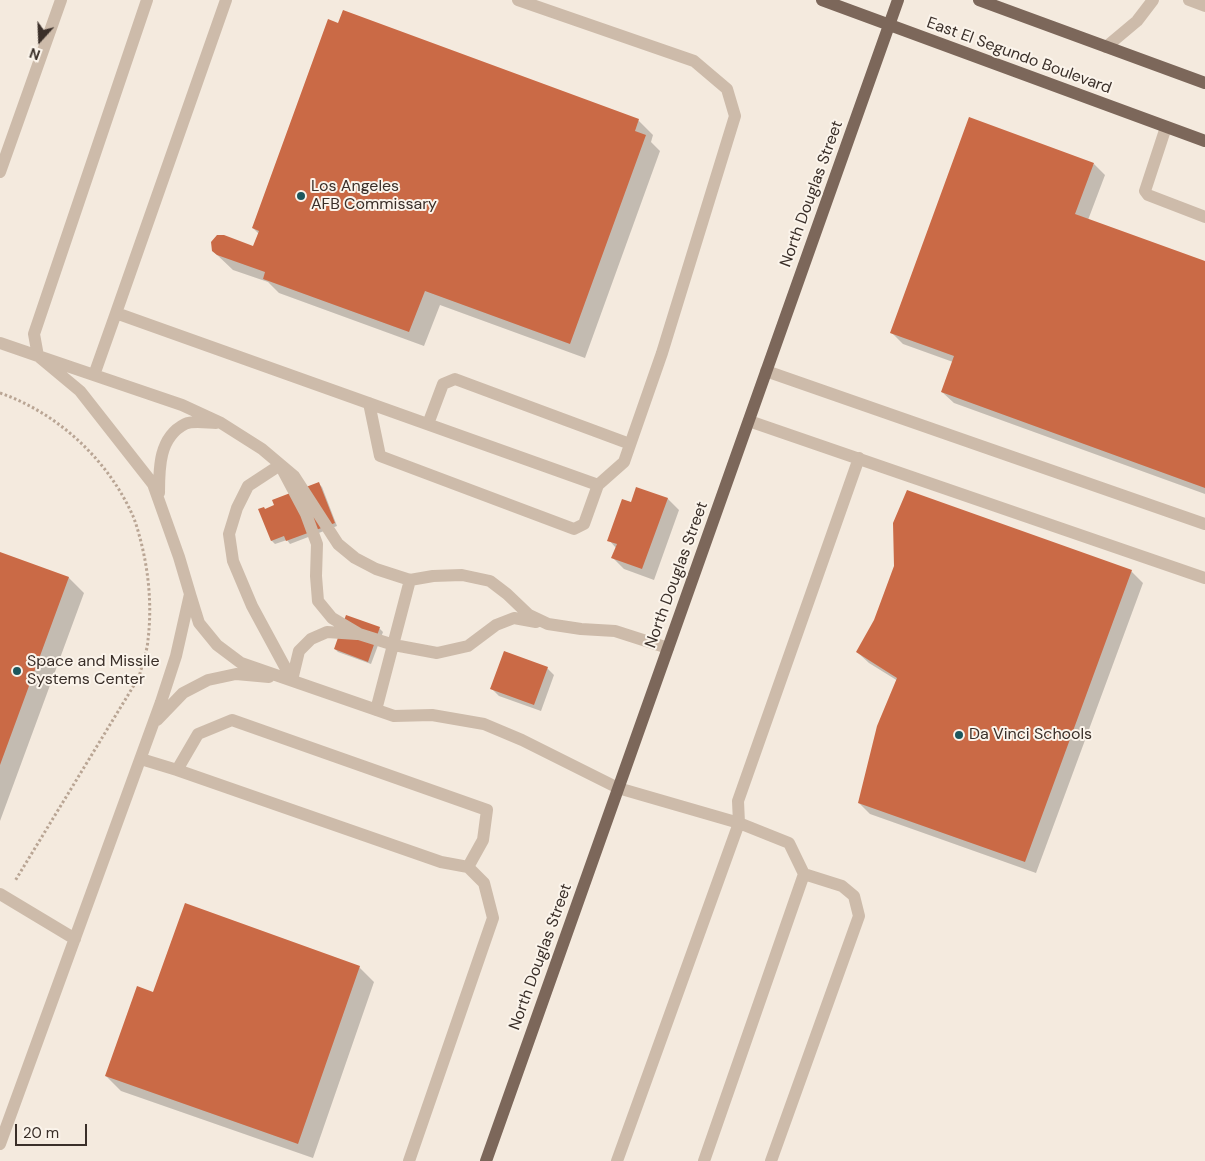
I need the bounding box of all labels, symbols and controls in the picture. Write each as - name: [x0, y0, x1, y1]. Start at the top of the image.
- street label: East El Segundo Boulevard: [924, 14, 1114, 98]
- north arrow: [15, 15, 65, 65]
- text: N: [27, 44, 43, 64]
- street label: North Douglas Street: [777, 118, 847, 270]
- place label: Los Angeles AFB Commissary: [311, 177, 437, 215]
- marker: Los Angeles AFB Commissary: [295, 190, 307, 202]
- street label: North Douglas Street: [642, 499, 712, 651]
- place label: Space and Missile Systems Center: [27, 652, 160, 690]
- marker: Space and Missile Systems Center: [11, 665, 23, 677]
- place label: Da Vinci Schools: [969, 725, 1092, 745]
- marker: Da Vinci Schools: [953, 729, 965, 741]
- street label: North Douglas Street: [506, 881, 576, 1033]
- scale bar: [18, 1114, 90, 1146]
- text: 20 m: [23, 1123, 59, 1143]

